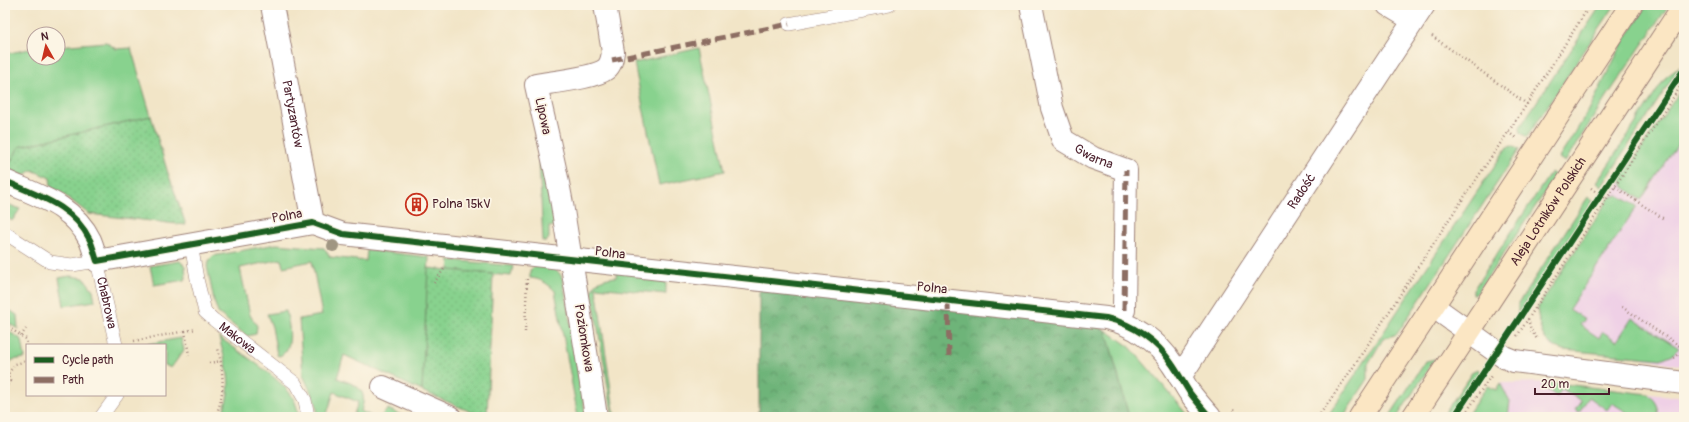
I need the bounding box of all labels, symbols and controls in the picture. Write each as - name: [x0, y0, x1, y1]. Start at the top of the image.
- north arrow: [26, 26, 66, 66]
- text: N: [40, 30, 50, 44]
- street label: Partyzantów: [278, 79, 307, 150]
- street label: Lipowa: [531, 96, 555, 136]
- street label: Gwarna: [1071, 140, 1115, 173]
- street label: Aleja Lotników Polskich: [1507, 154, 1590, 269]
- street label: Radość: [1284, 170, 1319, 212]
- building icon: Polna 15kV: [403, 191, 429, 217]
- place label: Polna 15kV: [432, 196, 491, 212]
- street label: Polna: [271, 205, 303, 227]
- street label: Polna: [594, 243, 626, 263]
- street label: Chabrowa: [93, 275, 120, 330]
- street label: Polna: [916, 278, 948, 298]
- street label: Poziomkowa: [571, 303, 597, 373]
- street label: Makowa: [216, 319, 259, 357]
- legend: [26, 344, 166, 396]
- text: Cycle path: [62, 353, 114, 368]
- scale bar: [1535, 370, 1609, 396]
- text: Path: [62, 373, 84, 388]
- text: 20 m: [1541, 377, 1570, 392]

